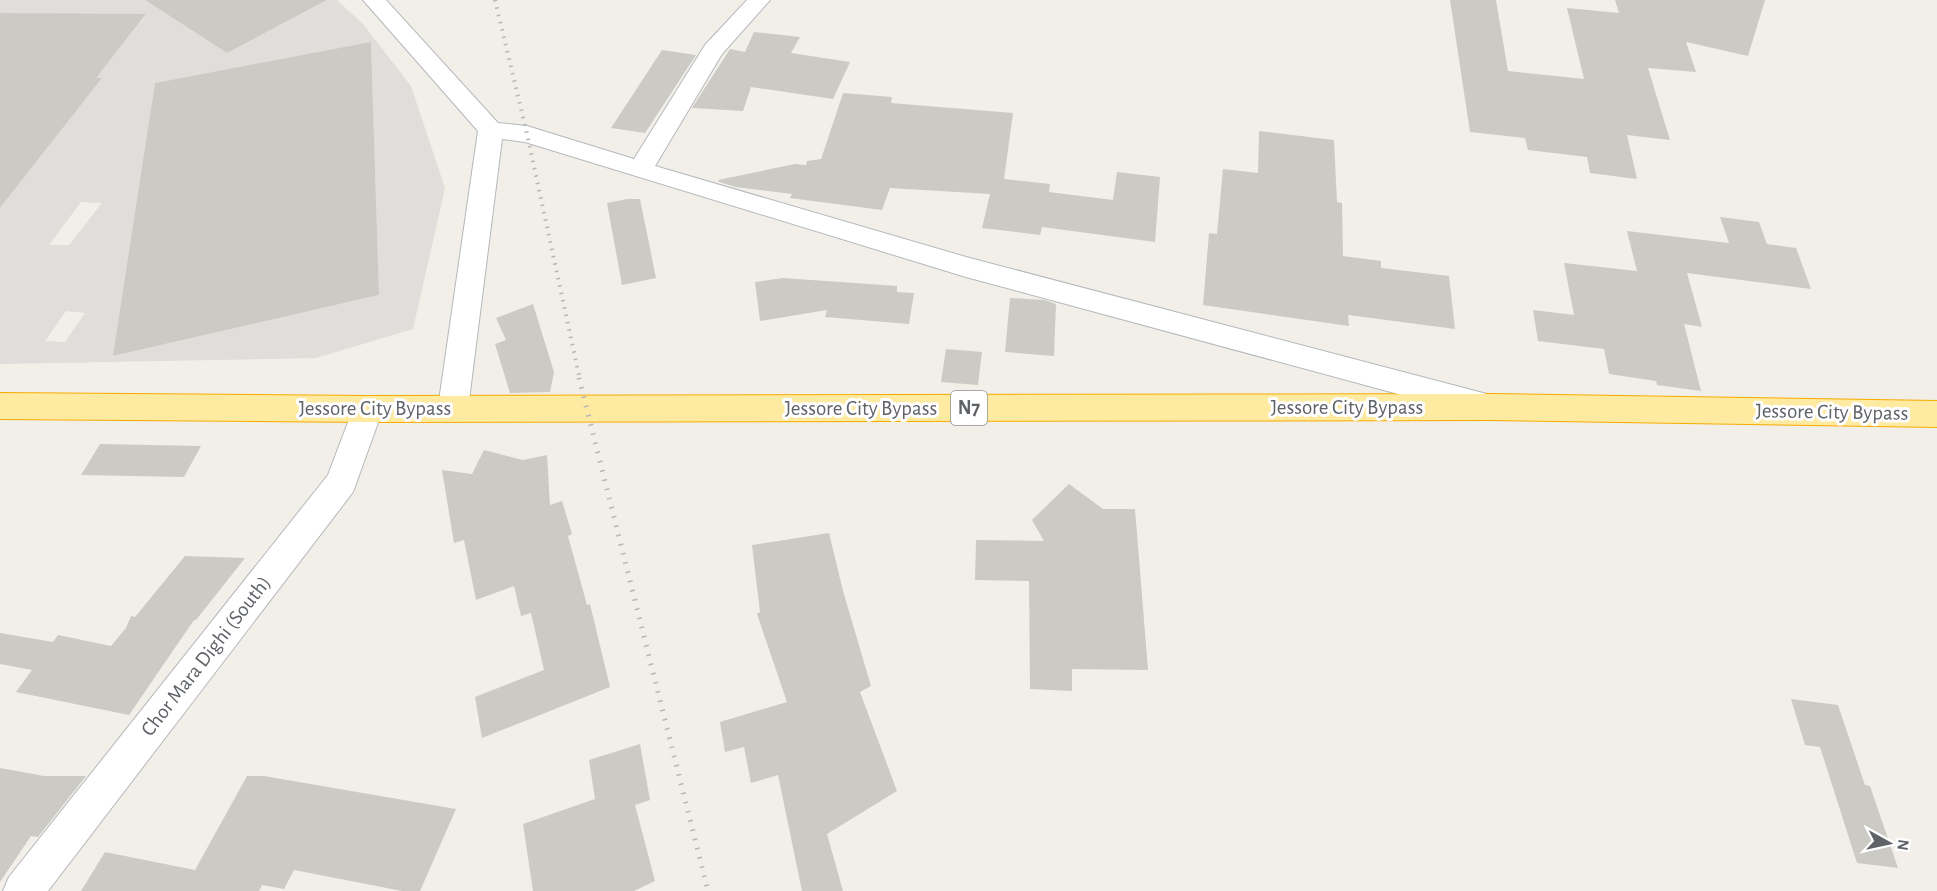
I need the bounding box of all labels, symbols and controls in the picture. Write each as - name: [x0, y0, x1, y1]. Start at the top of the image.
- road number: N7: [951, 391, 987, 425]
- street label: Jessore City Bypass: [1271, 397, 1423, 418]
- street label: Jessore City Bypass: [299, 398, 451, 419]
- street label: Jessore City Bypass: [785, 398, 937, 419]
- street label: Jessore City Bypass: [1756, 400, 1908, 424]
- street label: Chor Mara Dighi (South): [137, 572, 275, 740]
- north arrow: [1859, 813, 1919, 873]
- text: N: [1894, 838, 1912, 852]

